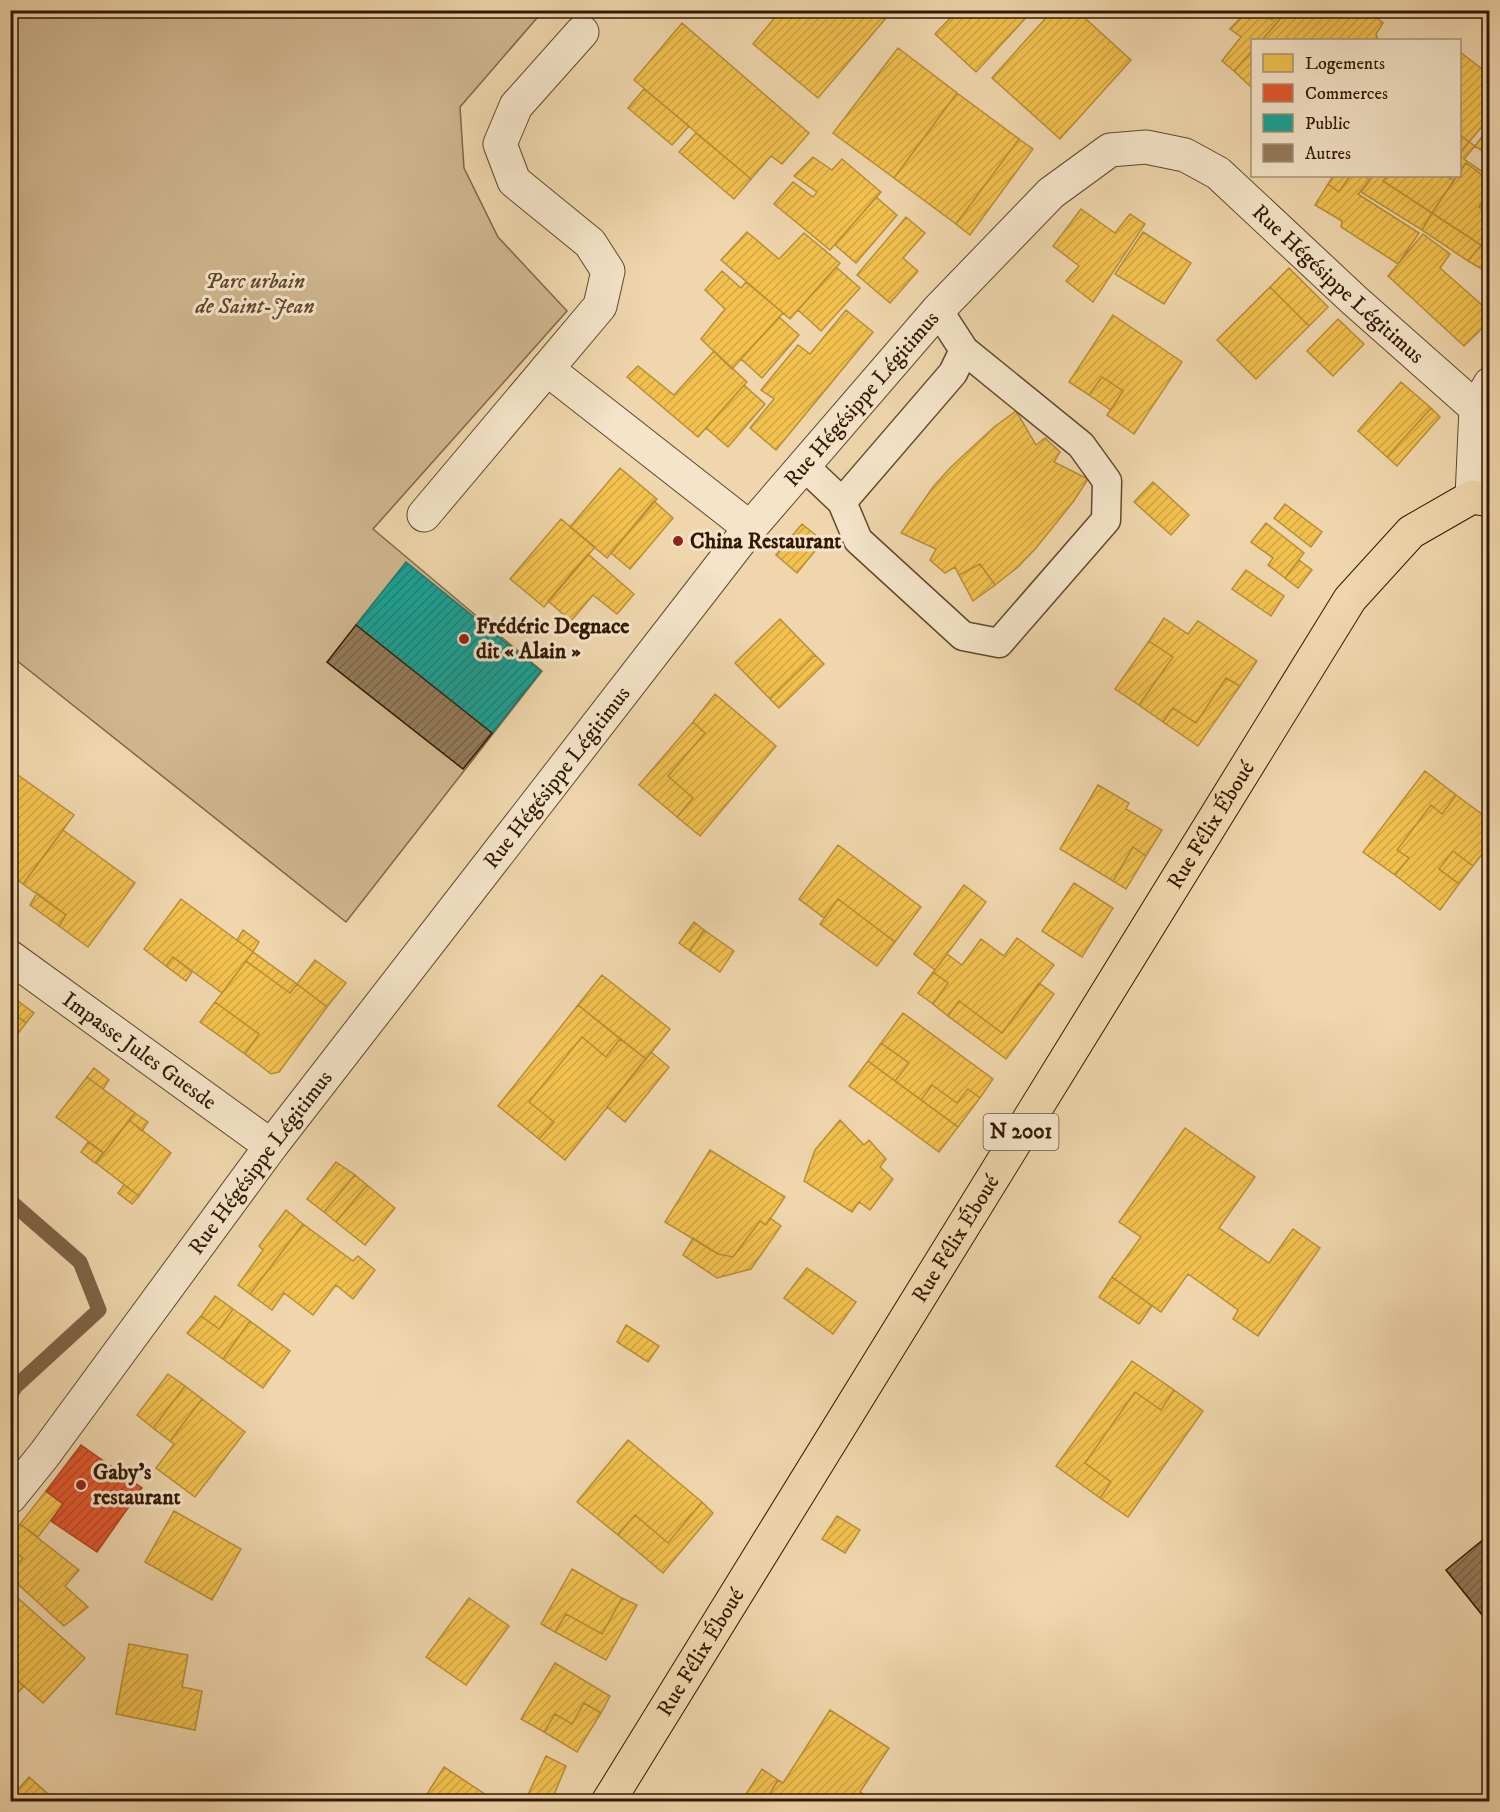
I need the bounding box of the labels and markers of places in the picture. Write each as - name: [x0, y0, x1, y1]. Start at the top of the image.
- place label: China Restaurant: [690, 528, 841, 555]
- marker: China Restaurant: [671, 534, 685, 548]
- place label: Frédéric Degnace dit « Alain »: [476, 613, 629, 665]
- marker: Frédéric Degnace dit « Alain »: [457, 632, 471, 646]
- place label: Gaby's restaurant: [93, 1459, 181, 1511]
- marker: Gaby's restaurant: [74, 1478, 88, 1492]

